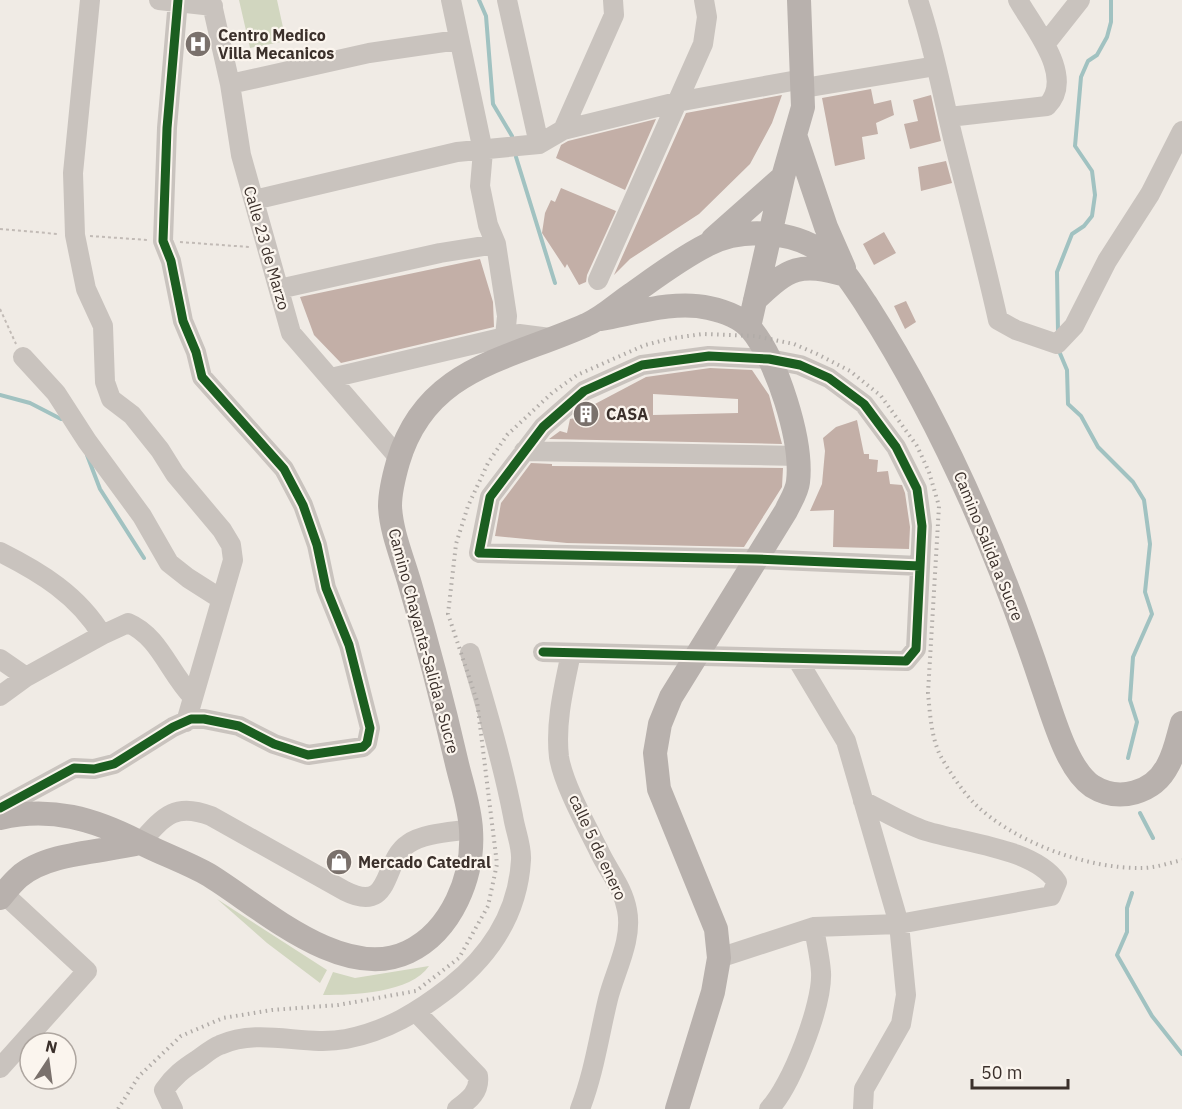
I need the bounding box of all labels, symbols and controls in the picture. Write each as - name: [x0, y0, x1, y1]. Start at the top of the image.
- place label: Centro Medico Villa Mecanicos: [218, 25, 334, 63]
- hospital icon: Centro Medico Villa Mecanicos: [183, 29, 213, 59]
- street label: Calle 23 de Marzo: [240, 184, 294, 312]
- building icon: CASA: [571, 399, 601, 429]
- place label: CASA: [606, 404, 648, 424]
- street label: Camino Salida a Sucre: [950, 468, 1028, 624]
- street label: Camino Chayanta-Salida a Sucre: [384, 526, 464, 756]
- street label: calle 5 de enero: [565, 791, 631, 903]
- shop icon: Mercado Catedral: [324, 847, 354, 877]
- place label: Mercado Catedral: [358, 852, 491, 872]
- north arrow: [18, 1031, 78, 1091]
- text: N: [43, 1035, 59, 1057]
- scale bar: [972, 1052, 1068, 1090]
- text: 50 m: [981, 1061, 1023, 1084]

